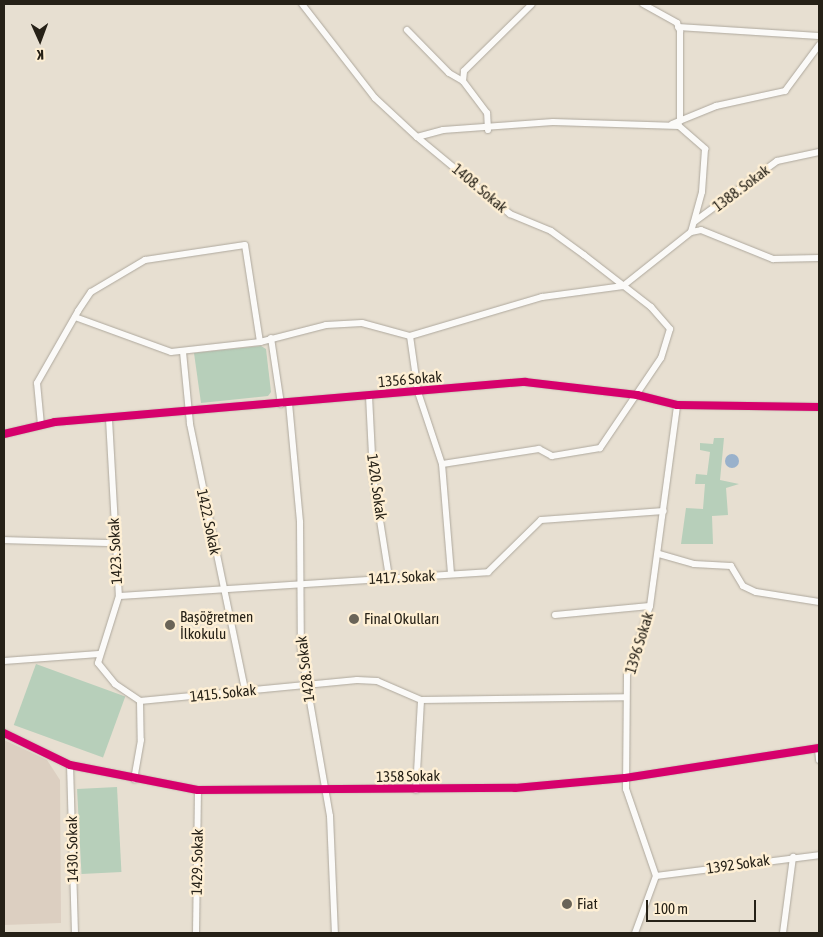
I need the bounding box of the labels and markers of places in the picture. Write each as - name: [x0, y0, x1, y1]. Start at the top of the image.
- place label: Başöğretmen İlkokulu: [180, 607, 253, 642]
- place label: Final Okulları: [364, 610, 439, 628]
- marker: Final Okulları: [348, 613, 360, 625]
- marker: Başöğretmen İlkokulu: [164, 619, 176, 631]
- place label: Fiat: [577, 895, 598, 913]
- marker: Fiat: [561, 898, 573, 910]

